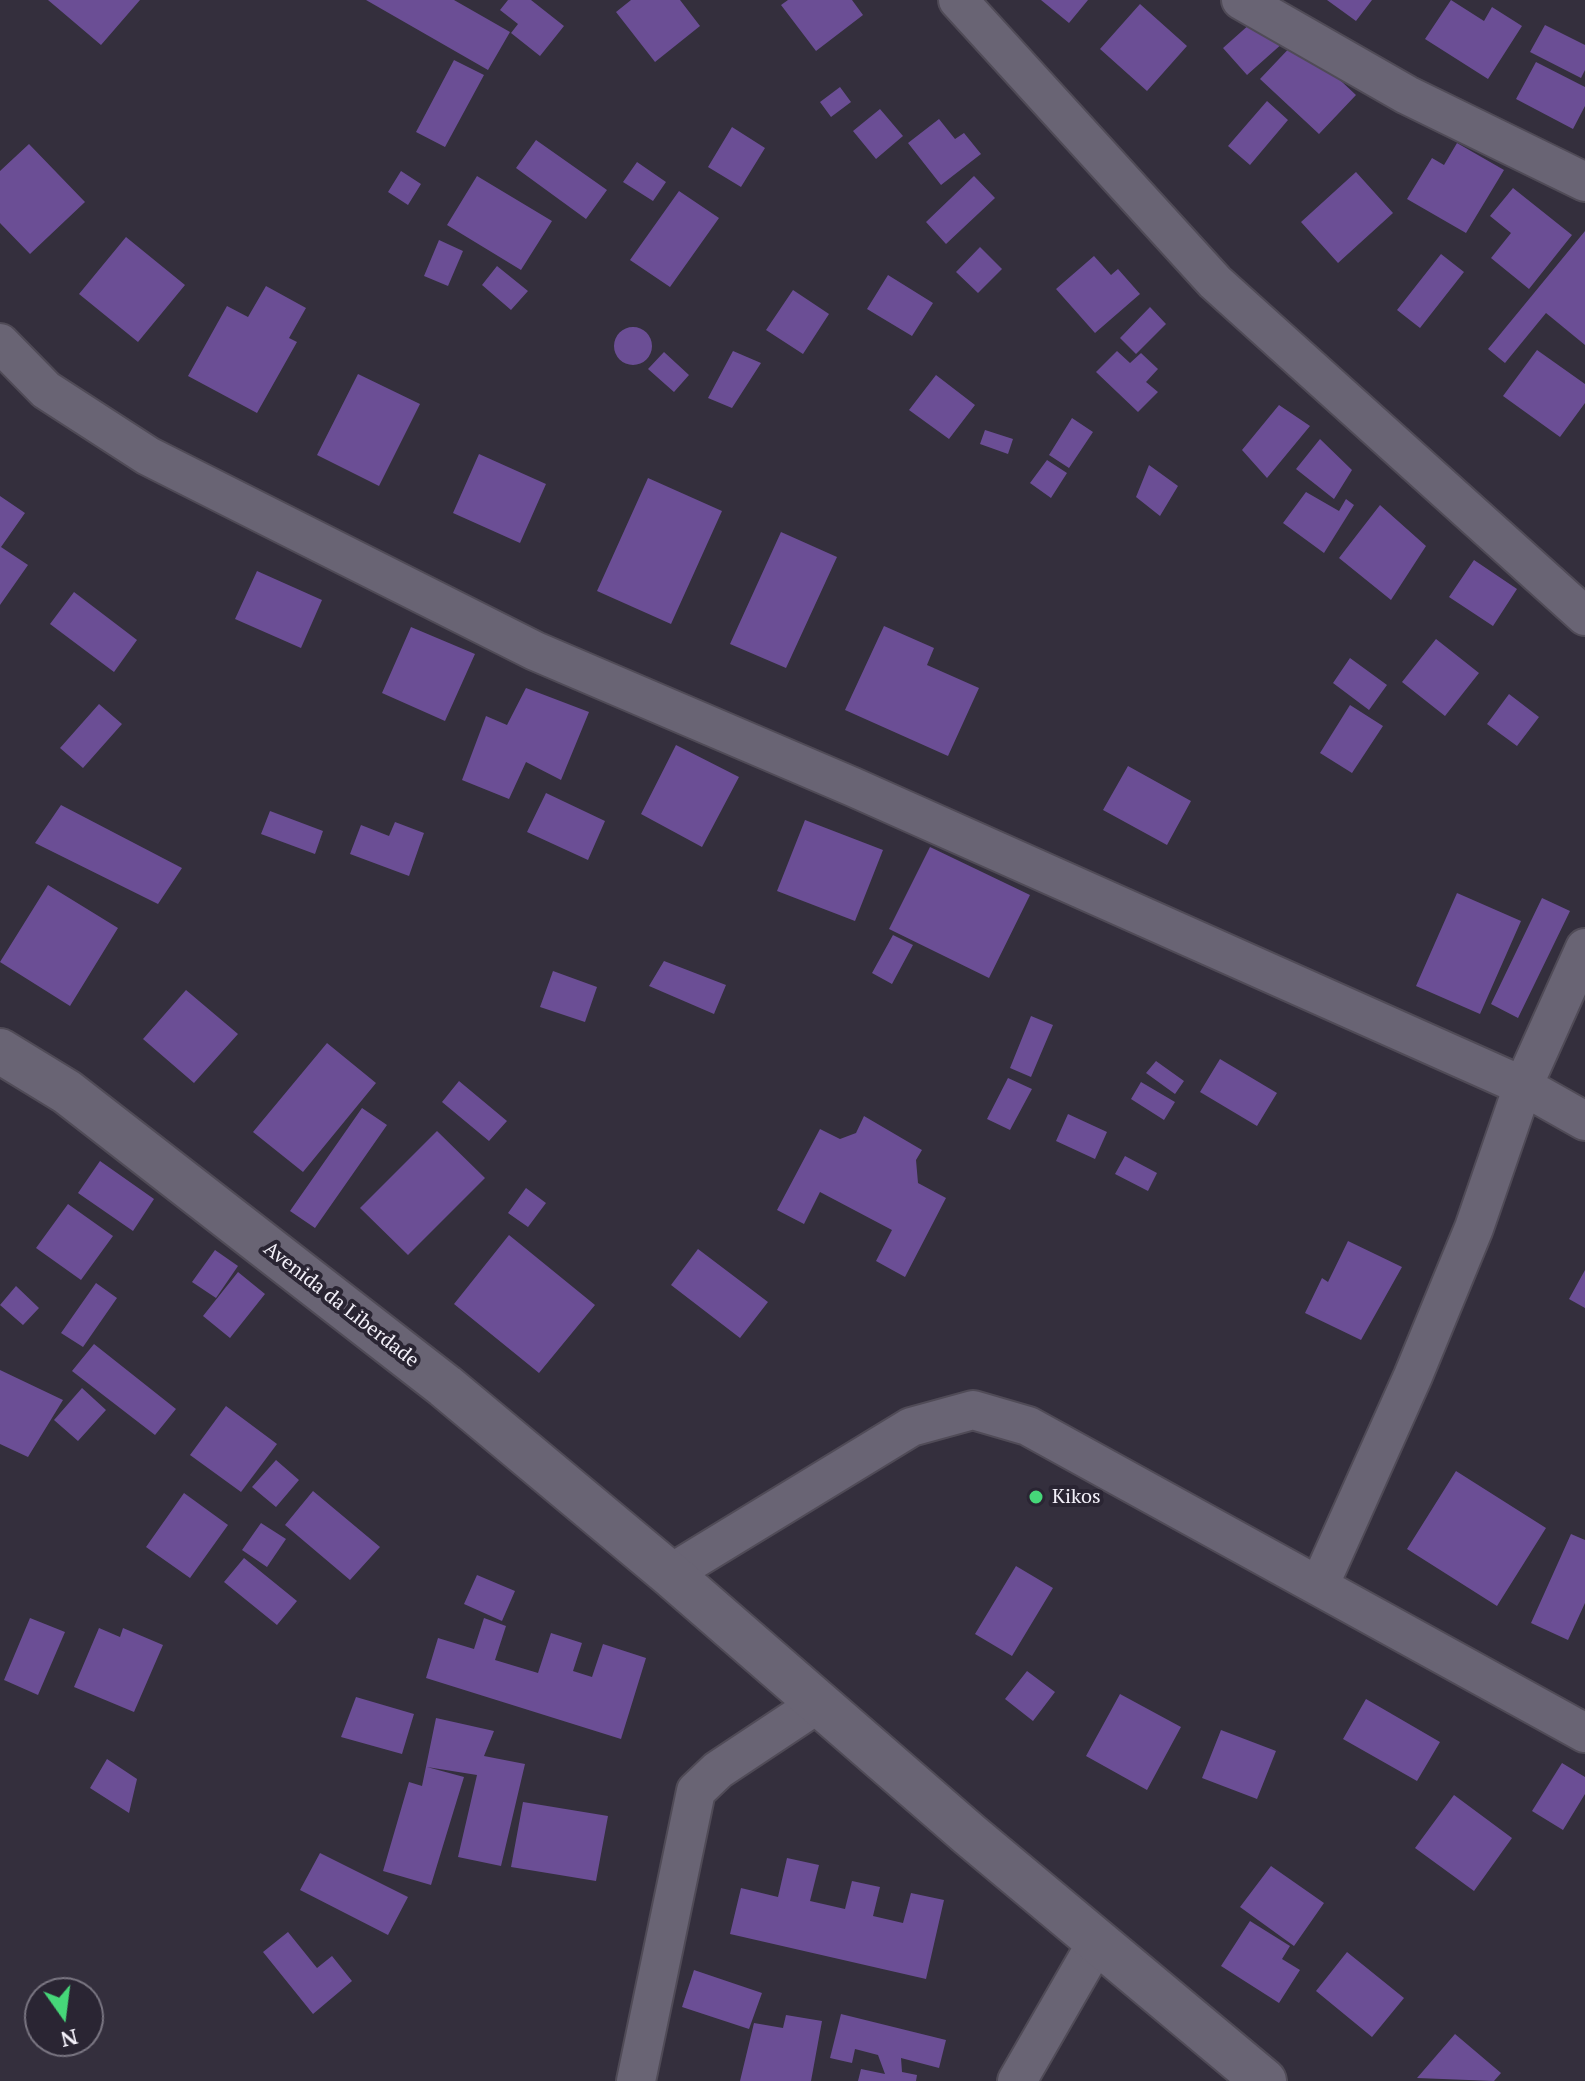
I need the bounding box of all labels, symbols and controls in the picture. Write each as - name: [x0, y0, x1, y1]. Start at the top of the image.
- street label: Avenida da Liberdade: [259, 1237, 423, 1373]
- place label: Kikos: [1052, 1485, 1101, 1509]
- marker: Kikos: [1027, 1488, 1045, 1506]
- north arrow: [24, 1977, 104, 2057]
- text: N: [58, 2023, 81, 2055]

